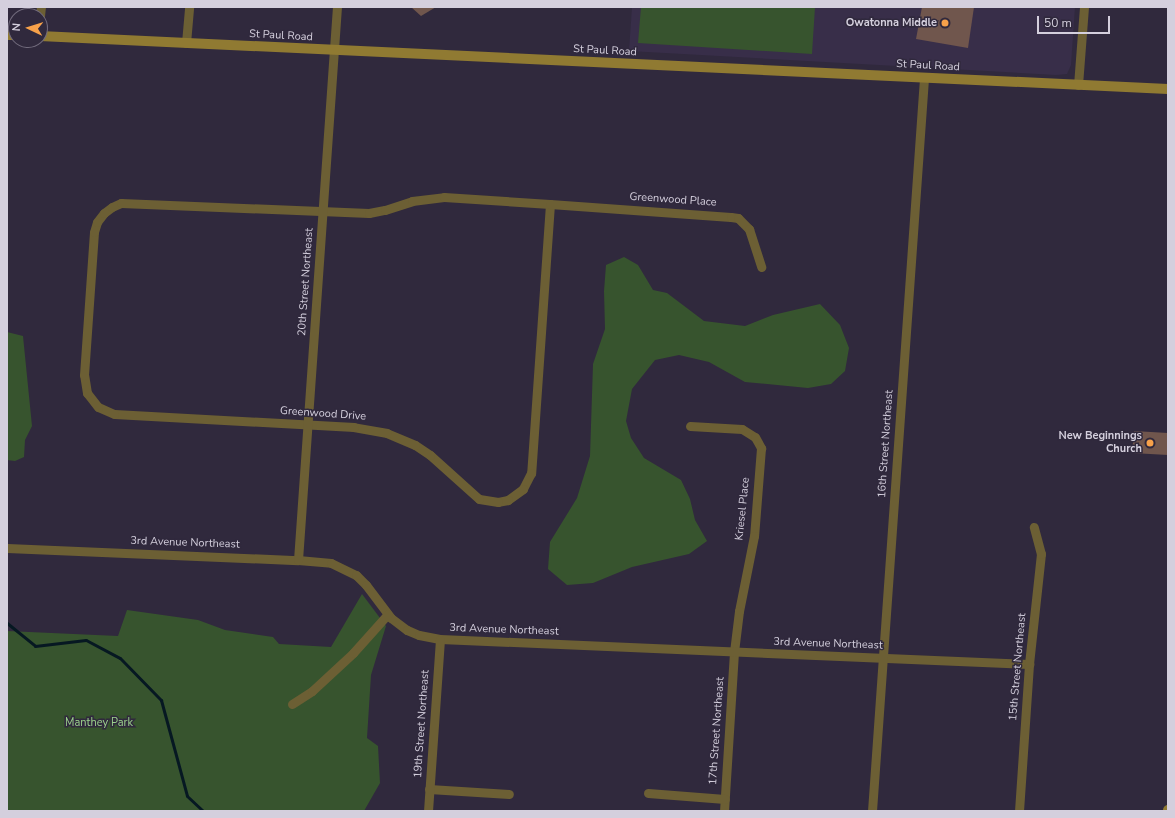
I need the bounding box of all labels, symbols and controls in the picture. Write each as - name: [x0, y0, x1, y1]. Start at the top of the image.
- north arrow: [8, 8, 48, 48]
- scale bar: [1039, 8, 1112, 34]
- text: 50 m: [1044, 15, 1072, 31]
- place label: Owatonna Middle: [846, 16, 937, 30]
- marker: Owatonna Middle: [940, 18, 950, 28]
- text: N: [9, 23, 24, 32]
- street label: St Paul Road: [249, 28, 313, 44]
- street label: St Paul Road: [573, 43, 637, 59]
- street label: St Paul Road: [896, 58, 960, 74]
- street label: Greenwood Place: [629, 190, 717, 210]
- street label: 20th Street Northeast: [296, 228, 316, 336]
- street label: 16th Street Northeast: [876, 390, 896, 498]
- street label: Greenwood Drive: [279, 404, 367, 424]
- place label: New Beginnings Church: [1058, 430, 1142, 456]
- marker: New Beginnings Church: [1145, 438, 1155, 448]
- street label: Kriesel Place: [733, 477, 753, 541]
- street label: 3rd Avenue Northeast: [130, 534, 240, 552]
- street label: 15th Street Northeast: [1007, 612, 1029, 722]
- street label: 3rd Avenue Northeast: [449, 621, 559, 639]
- street label: 3rd Avenue Northeast: [773, 635, 883, 653]
- street label: 19th Street Northeast: [412, 670, 432, 778]
- street label: 17th Street Northeast: [707, 677, 727, 785]
- park label: Manthey Park: [65, 716, 133, 730]

